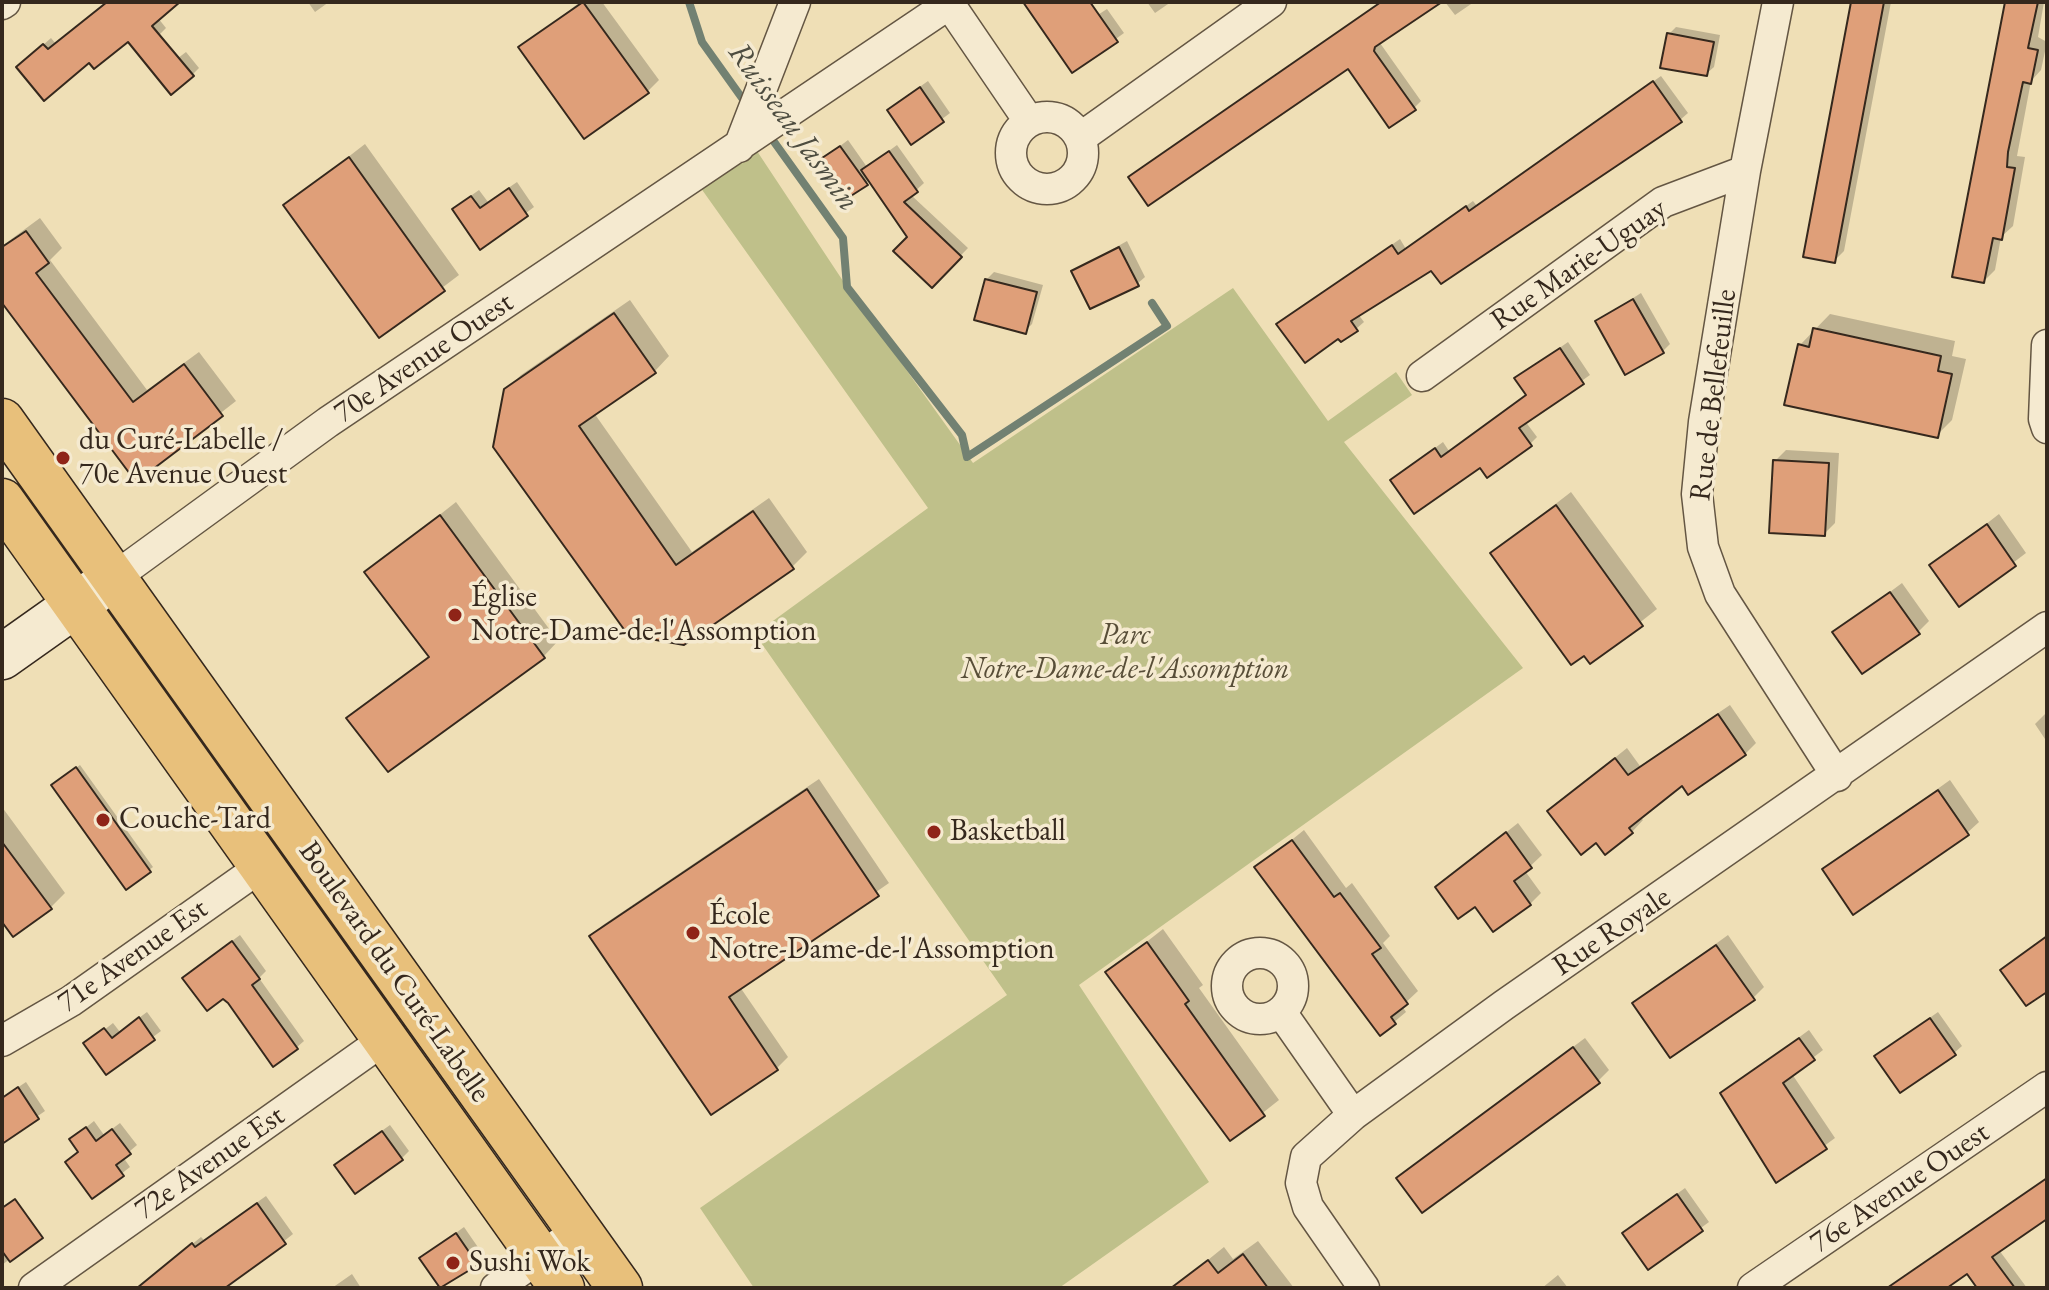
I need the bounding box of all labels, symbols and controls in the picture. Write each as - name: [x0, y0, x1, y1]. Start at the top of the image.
- water label: Ruisseau Jasmin: [719, 35, 867, 219]
- street label: Rue Marie-Uguay: [1484, 191, 1674, 339]
- street label: 70e Avenue Ouest: [328, 285, 520, 431]
- street label: Rue de Bellefeuille: [1683, 287, 1745, 503]
- place label: du Curé-Labelle / 70e Avenue Ouest: [79, 423, 287, 494]
- marker: du Curé-Labelle / 70e Avenue Ouest: [54, 449, 72, 467]
- place label: Église Notre-Dame-de-l'Assomption: [471, 580, 816, 650]
- marker: Église Notre-Dame-de-l'Assomption: [446, 606, 464, 624]
- park label: Parc Notre-Dame-de-l'Assomption: [961, 618, 1289, 688]
- place label: Couche-Tard: [119, 802, 271, 838]
- marker: Couche-Tard: [94, 811, 112, 829]
- place label: Basketball: [950, 814, 1066, 850]
- marker: Basketball: [925, 823, 943, 841]
- street label: Boulevard du Curé-Labelle: [290, 835, 498, 1109]
- street label: Rue Royale: [1546, 880, 1678, 984]
- street label: 71e Avenue Est: [51, 891, 215, 1021]
- place label: École Notre-Dame-de-l'Assomption: [709, 898, 1054, 968]
- marker: École Notre-Dame-de-l'Assomption: [684, 924, 702, 942]
- street label: 72e Avenue Est: [128, 1098, 292, 1228]
- street label: 76e Avenue Ouest: [1804, 1115, 1996, 1261]
- place label: Sushi Wok: [469, 1245, 590, 1281]
- marker: Sushi Wok: [444, 1254, 462, 1272]

